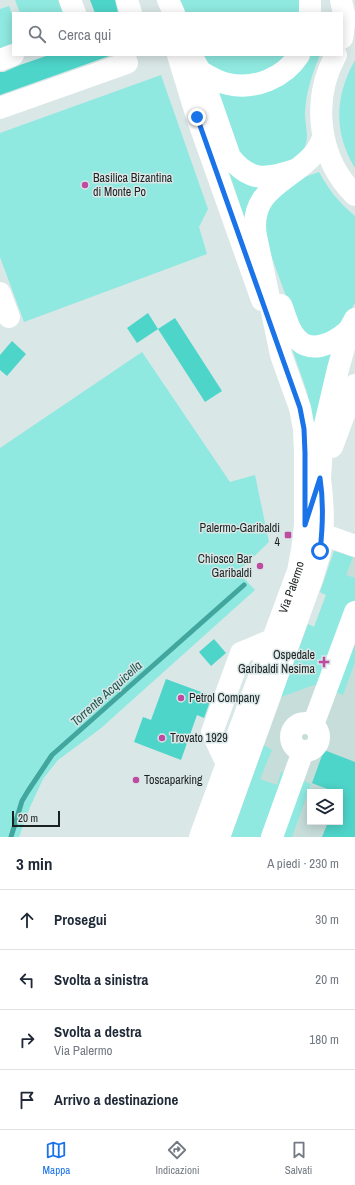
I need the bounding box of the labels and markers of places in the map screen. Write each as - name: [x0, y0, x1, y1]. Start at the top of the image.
- place label: Basilica Bizantina di Monte Po: [93, 170, 173, 200]
- marker: Basilica Bizantina di Monte Po: [80, 180, 90, 190]
- place label: Palermo-Garibaldi 4: [200, 520, 281, 550]
- marker: Palermo-Garibaldi 4: [283, 530, 293, 540]
- place label: Chiosco Bar Garibaldi: [198, 551, 253, 581]
- marker: Chiosco Bar Garibaldi: [255, 561, 265, 571]
- place label: Ospedale Garibaldi Nesima: [238, 647, 316, 677]
- marker: Ospedale Garibaldi Nesima: [318, 656, 330, 668]
- place label: Petrol Company: [189, 690, 260, 706]
- marker: Petrol Company: [176, 693, 186, 703]
- place label: Trovato 1929: [170, 730, 228, 746]
- marker: Trovato 1929: [157, 733, 167, 743]
- place label: Toscaparking: [144, 772, 203, 788]
- marker: Toscaparking: [131, 775, 141, 785]

